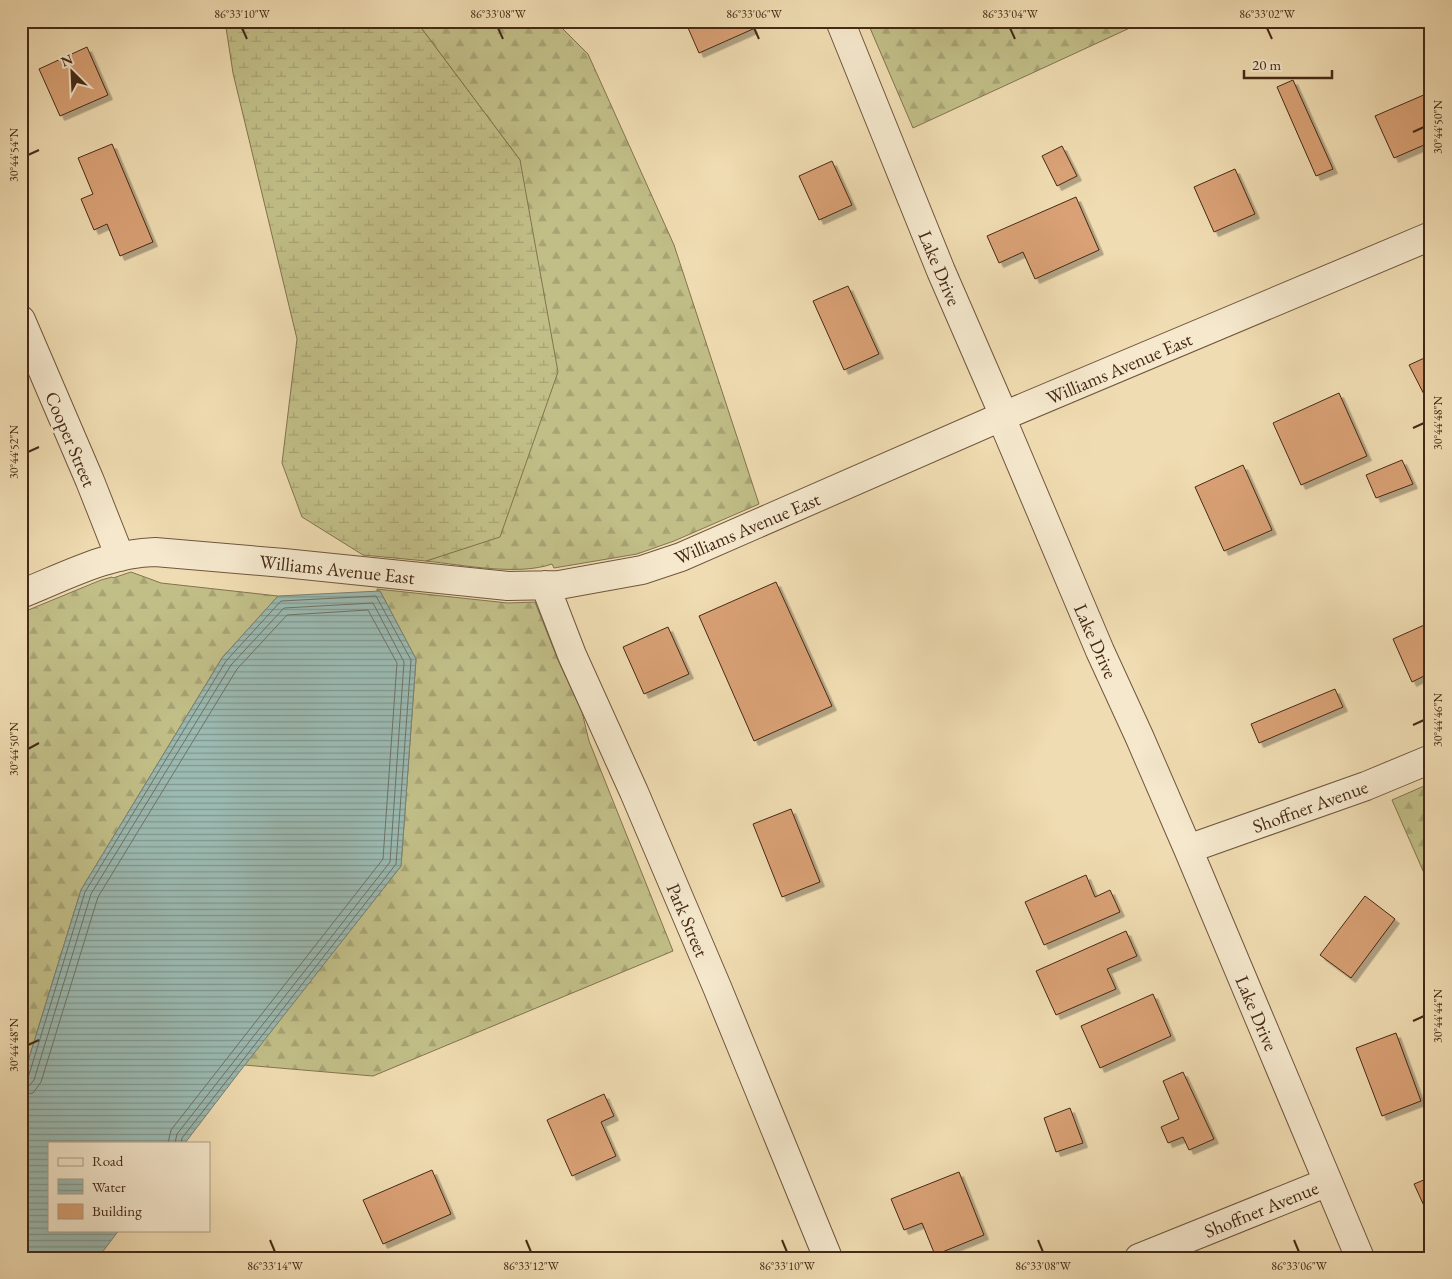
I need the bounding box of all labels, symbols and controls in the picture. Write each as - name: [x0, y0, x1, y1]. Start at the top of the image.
- text: 86°33'10"W: [214, 6, 271, 22]
- text: 86°33'08"W: [470, 6, 527, 22]
- text: 86°33'06"W: [726, 6, 783, 22]
- text: 86°33'04"W: [982, 6, 1039, 22]
- text: 86°33'02"W: [1239, 6, 1296, 22]
- north arrow: [48, 48, 98, 98]
- scale bar: [1244, 48, 1332, 80]
- text: N: [58, 49, 76, 71]
- text: 20 m: [1252, 55, 1281, 74]
- text: 30°44'50"N: [1430, 100, 1446, 154]
- text: 30°44'54"N: [6, 128, 22, 182]
- street label: Lake Drive: [913, 227, 967, 310]
- street label: Williams Avenue East: [1043, 326, 1196, 410]
- street label: Cooper Street: [39, 388, 102, 491]
- text: 30°44'48"N: [1430, 396, 1446, 450]
- text: 30°44'52"N: [6, 425, 22, 479]
- street label: Williams Avenue East: [671, 486, 824, 570]
- street label: Williams Avenue East: [258, 549, 416, 590]
- street label: Lake Drive: [1068, 600, 1123, 683]
- text: 30°44'46"N: [1430, 693, 1446, 747]
- text: 30°44'50"N: [6, 722, 22, 776]
- street label: Shoffner Avenue: [1249, 774, 1371, 839]
- street label: Park Street: [661, 879, 714, 961]
- street label: Lake Drive: [1230, 972, 1284, 1055]
- text: 30°44'44"N: [1430, 989, 1446, 1043]
- text: 30°44'48"N: [6, 1018, 22, 1072]
- legend: [48, 1142, 210, 1232]
- text: Road: [92, 1151, 124, 1170]
- street label: Shoffner Avenue: [1200, 1175, 1322, 1244]
- text: Water: [92, 1177, 126, 1196]
- text: Building: [92, 1201, 142, 1220]
- text: 86°33'14"W: [247, 1258, 304, 1274]
- text: 86°33'12"W: [503, 1258, 560, 1274]
- text: 86°33'10"W: [759, 1258, 816, 1274]
- text: 86°33'08"W: [1015, 1258, 1072, 1274]
- text: 86°33'06"W: [1271, 1258, 1328, 1274]

